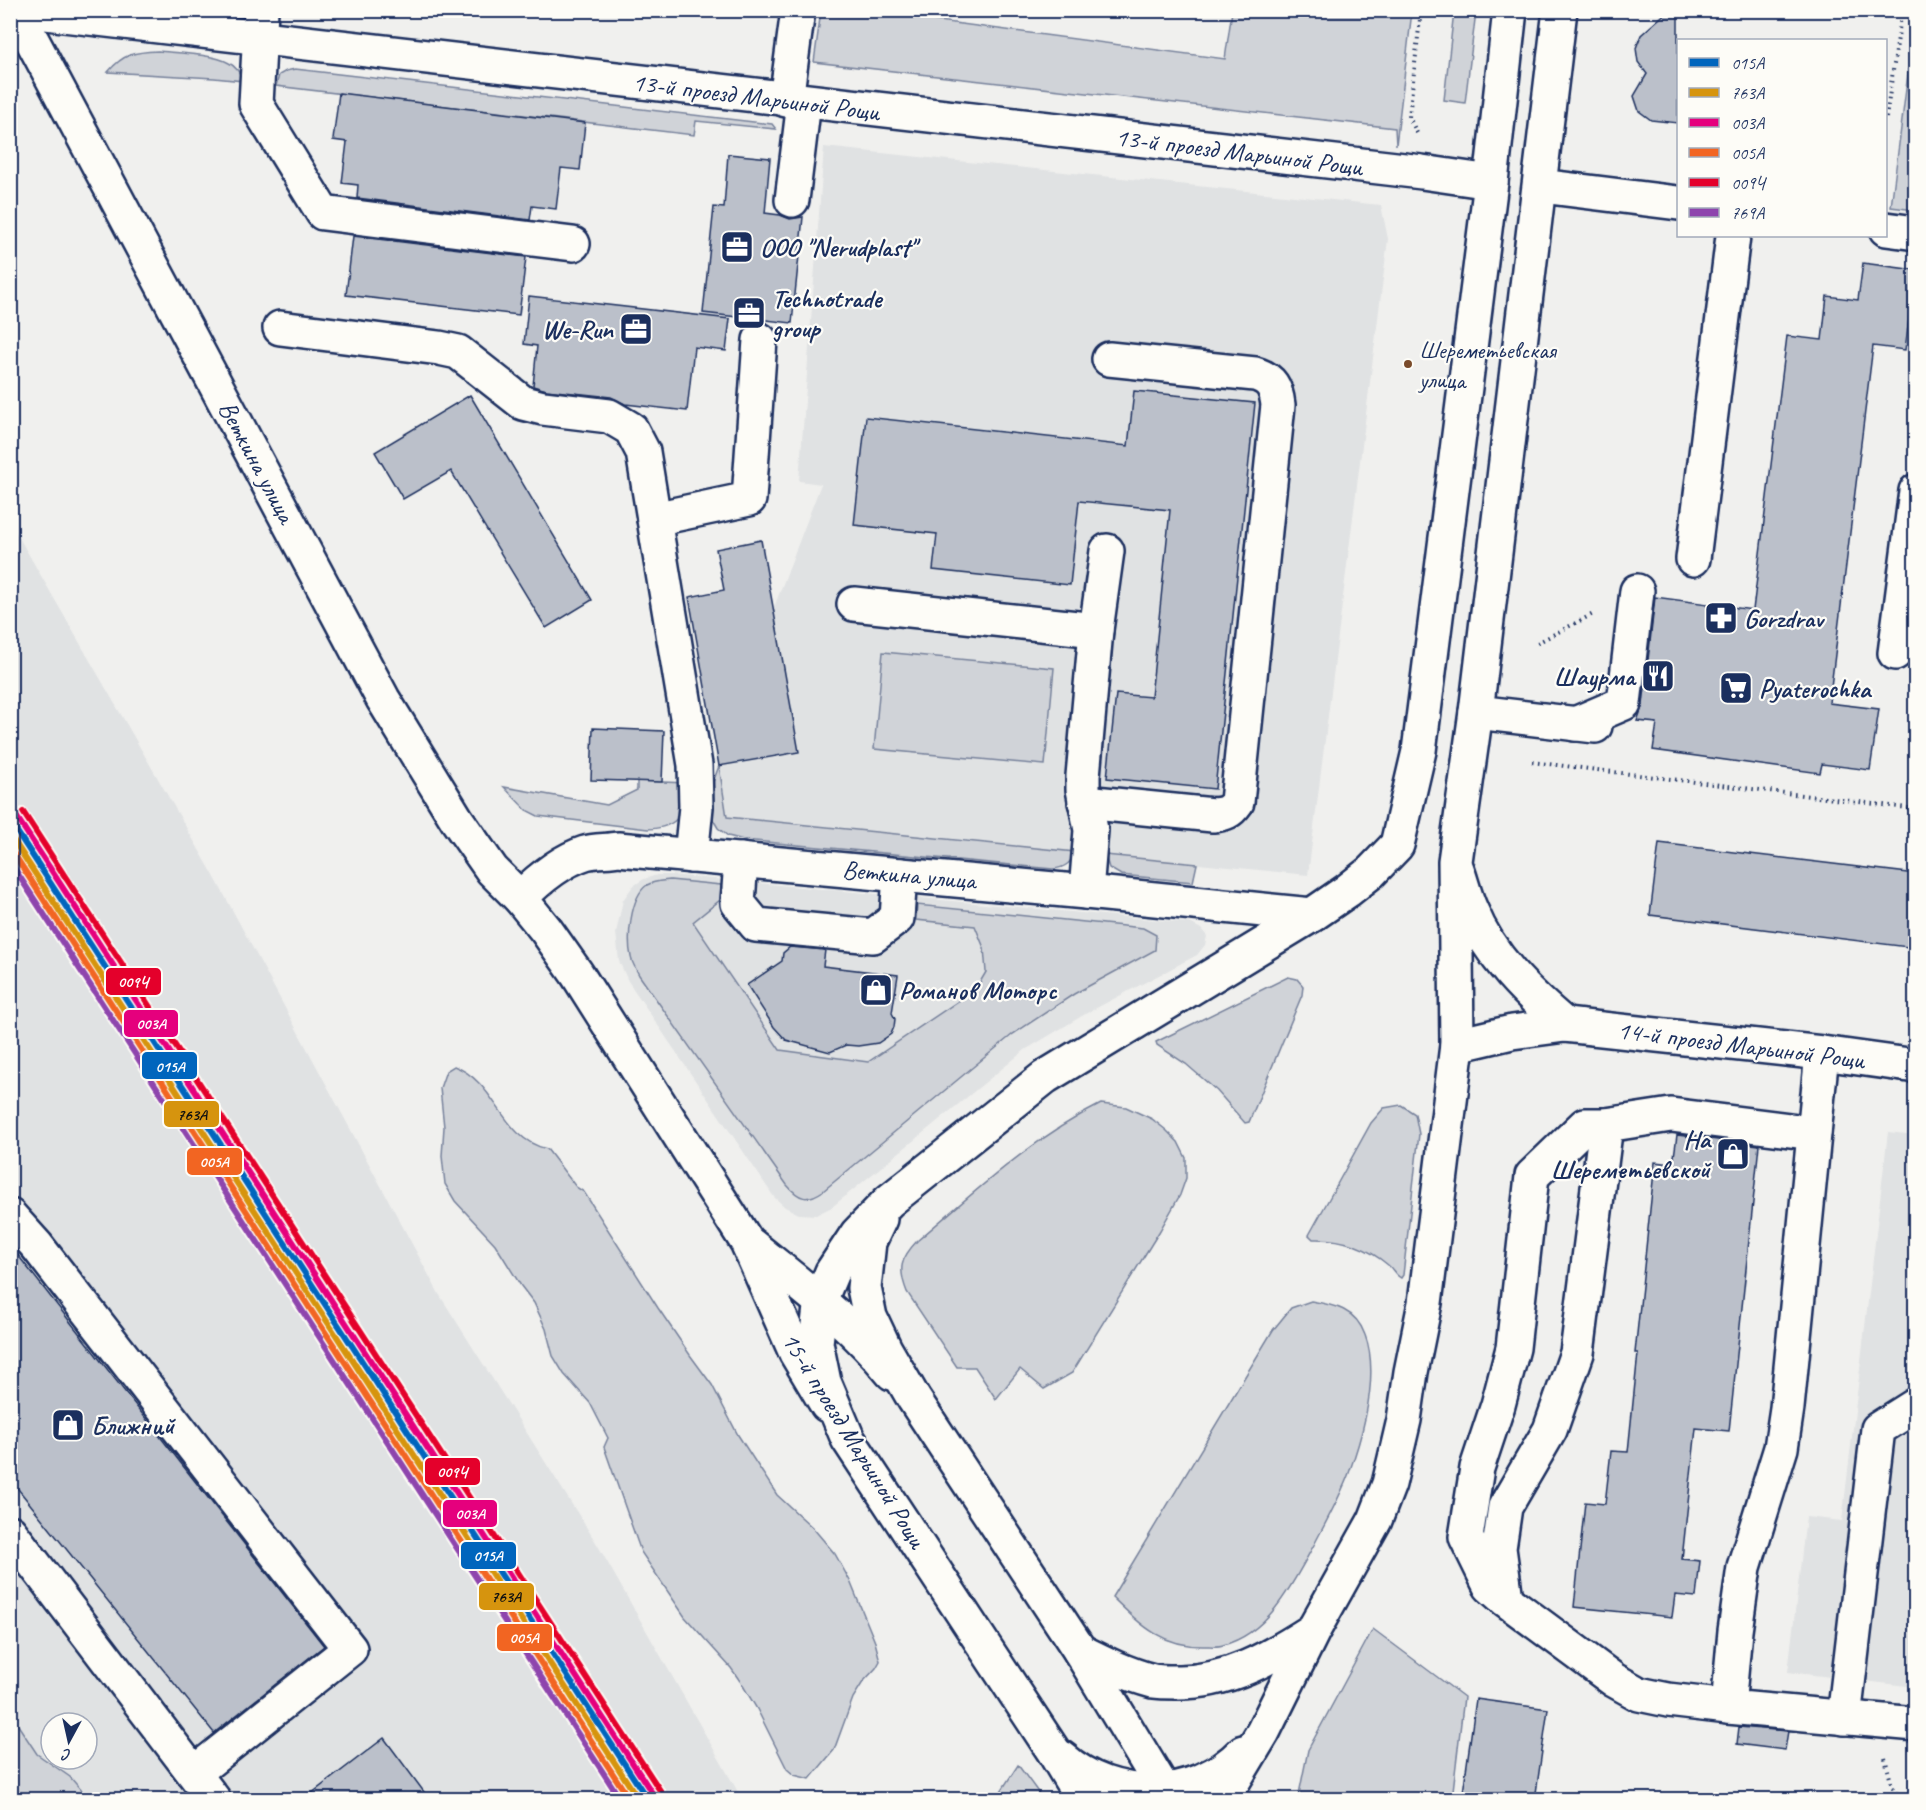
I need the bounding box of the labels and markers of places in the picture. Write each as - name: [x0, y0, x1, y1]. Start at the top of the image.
- office icon: OOO "Nerudplast": [719, 229, 755, 265]
- place label: OOO "Nerudplast": [760, 231, 921, 264]
- place label: Technotrade group: [772, 282, 883, 345]
- office icon: Technotrade group: [731, 295, 767, 331]
- office icon: We-Run: [618, 311, 654, 347]
- place label: We-Run: [542, 313, 614, 346]
- place label: Шереметьевская улица: [1417, 335, 1558, 395]
- marker: Шереметьевская улица: [1402, 358, 1414, 370]
- pharmacy icon: Gorzdrav: [1703, 600, 1739, 636]
- place label: Gorzdrav: [1744, 602, 1825, 635]
- restaurant icon: Шаурма: [1640, 658, 1676, 694]
- place label: Шаурма: [1554, 660, 1638, 693]
- supermarket icon: Pyaterochka: [1718, 670, 1754, 706]
- place label: Pyaterochka: [1759, 672, 1873, 705]
- shop icon: Романов Моторс: [858, 972, 894, 1008]
- place label: Романов Моторс: [899, 974, 1057, 1007]
- place label: На Шереметьевской: [1550, 1123, 1712, 1186]
- shop icon: На Шереметьевской: [1715, 1136, 1751, 1172]
- shop icon: Ближний: [50, 1407, 86, 1443]
- place label: Ближний: [91, 1409, 176, 1442]

